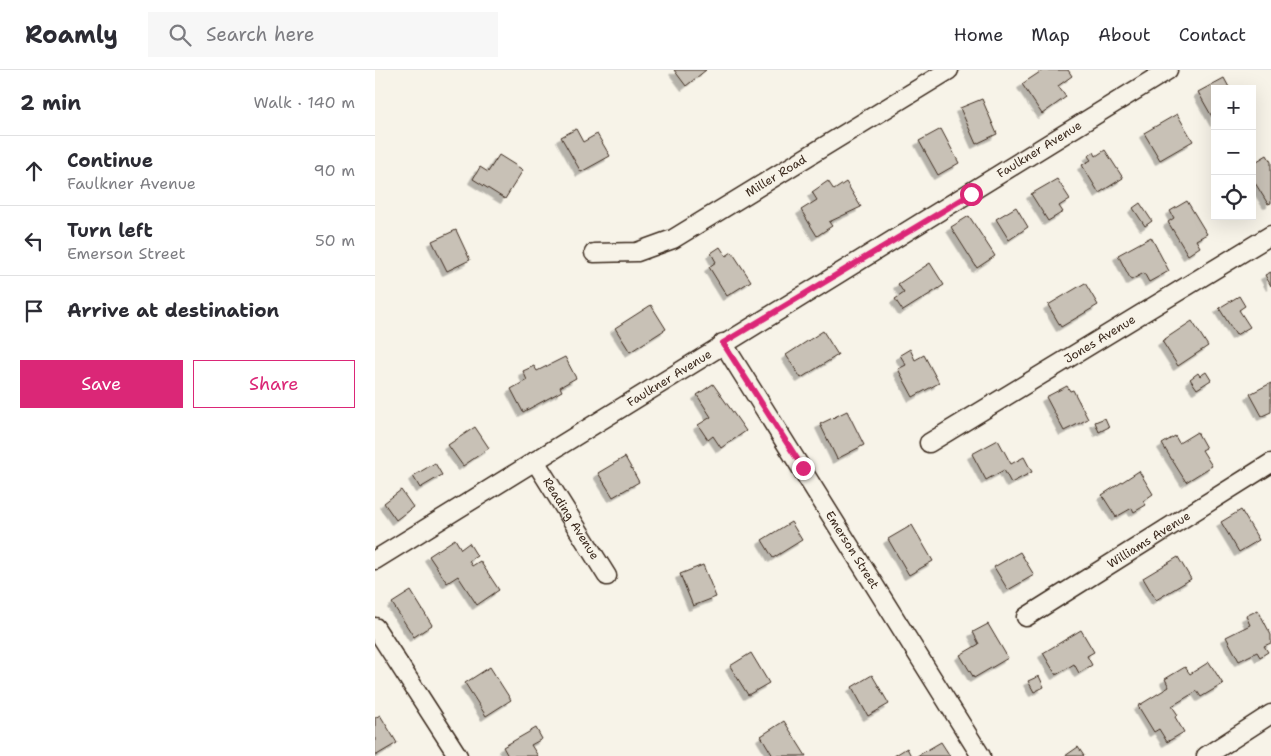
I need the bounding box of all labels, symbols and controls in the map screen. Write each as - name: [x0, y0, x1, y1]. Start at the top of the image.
- search box: [148, 12, 498, 57]
- text: Roamly: [25, 19, 118, 51]
- icon: search: [166, 21, 194, 49]
- text: Search here: [206, 22, 315, 47]
- text: Home: [954, 23, 1003, 47]
- text: Map: [1031, 23, 1070, 47]
- text: About: [1098, 23, 1151, 47]
- text: Contact: [1179, 23, 1246, 47]
- map controls: [1211, 85, 1256, 220]
- button: +: [1211, 85, 1256, 130]
- text: 2 min: [20, 89, 81, 117]
- text: Walk · 140 m: [253, 92, 355, 113]
- street label: Faulkner Avenue: [994, 117, 1085, 182]
- button: −: [1211, 130, 1256, 175]
- text: Continue: [67, 148, 153, 173]
- street label: Miller Road: [743, 151, 810, 201]
- icon: ahead: [20, 157, 48, 185]
- text: 90 m: [314, 160, 355, 181]
- text: Faulkner Avenue: [67, 173, 196, 194]
- button: locate: [1211, 175, 1256, 220]
- route start: [960, 183, 983, 206]
- text: Turn left: [67, 218, 153, 243]
- icon: left: [20, 227, 48, 255]
- text: 50 m: [315, 230, 355, 251]
- text: Emerson Street: [67, 243, 186, 264]
- icon: arrive: [20, 297, 48, 325]
- text: Arrive at destination: [67, 298, 279, 323]
- street label: Jones Avenue: [1061, 311, 1139, 367]
- street label: Faulkner Avenue: [624, 346, 715, 410]
- button: Save: [20, 360, 183, 408]
- button: Share: [193, 360, 355, 408]
- route end: [792, 457, 815, 480]
- street label: Reading Avenue: [539, 475, 603, 563]
- street label: Emerson Street: [822, 508, 883, 592]
- street label: Williams Avenue: [1104, 508, 1194, 572]

